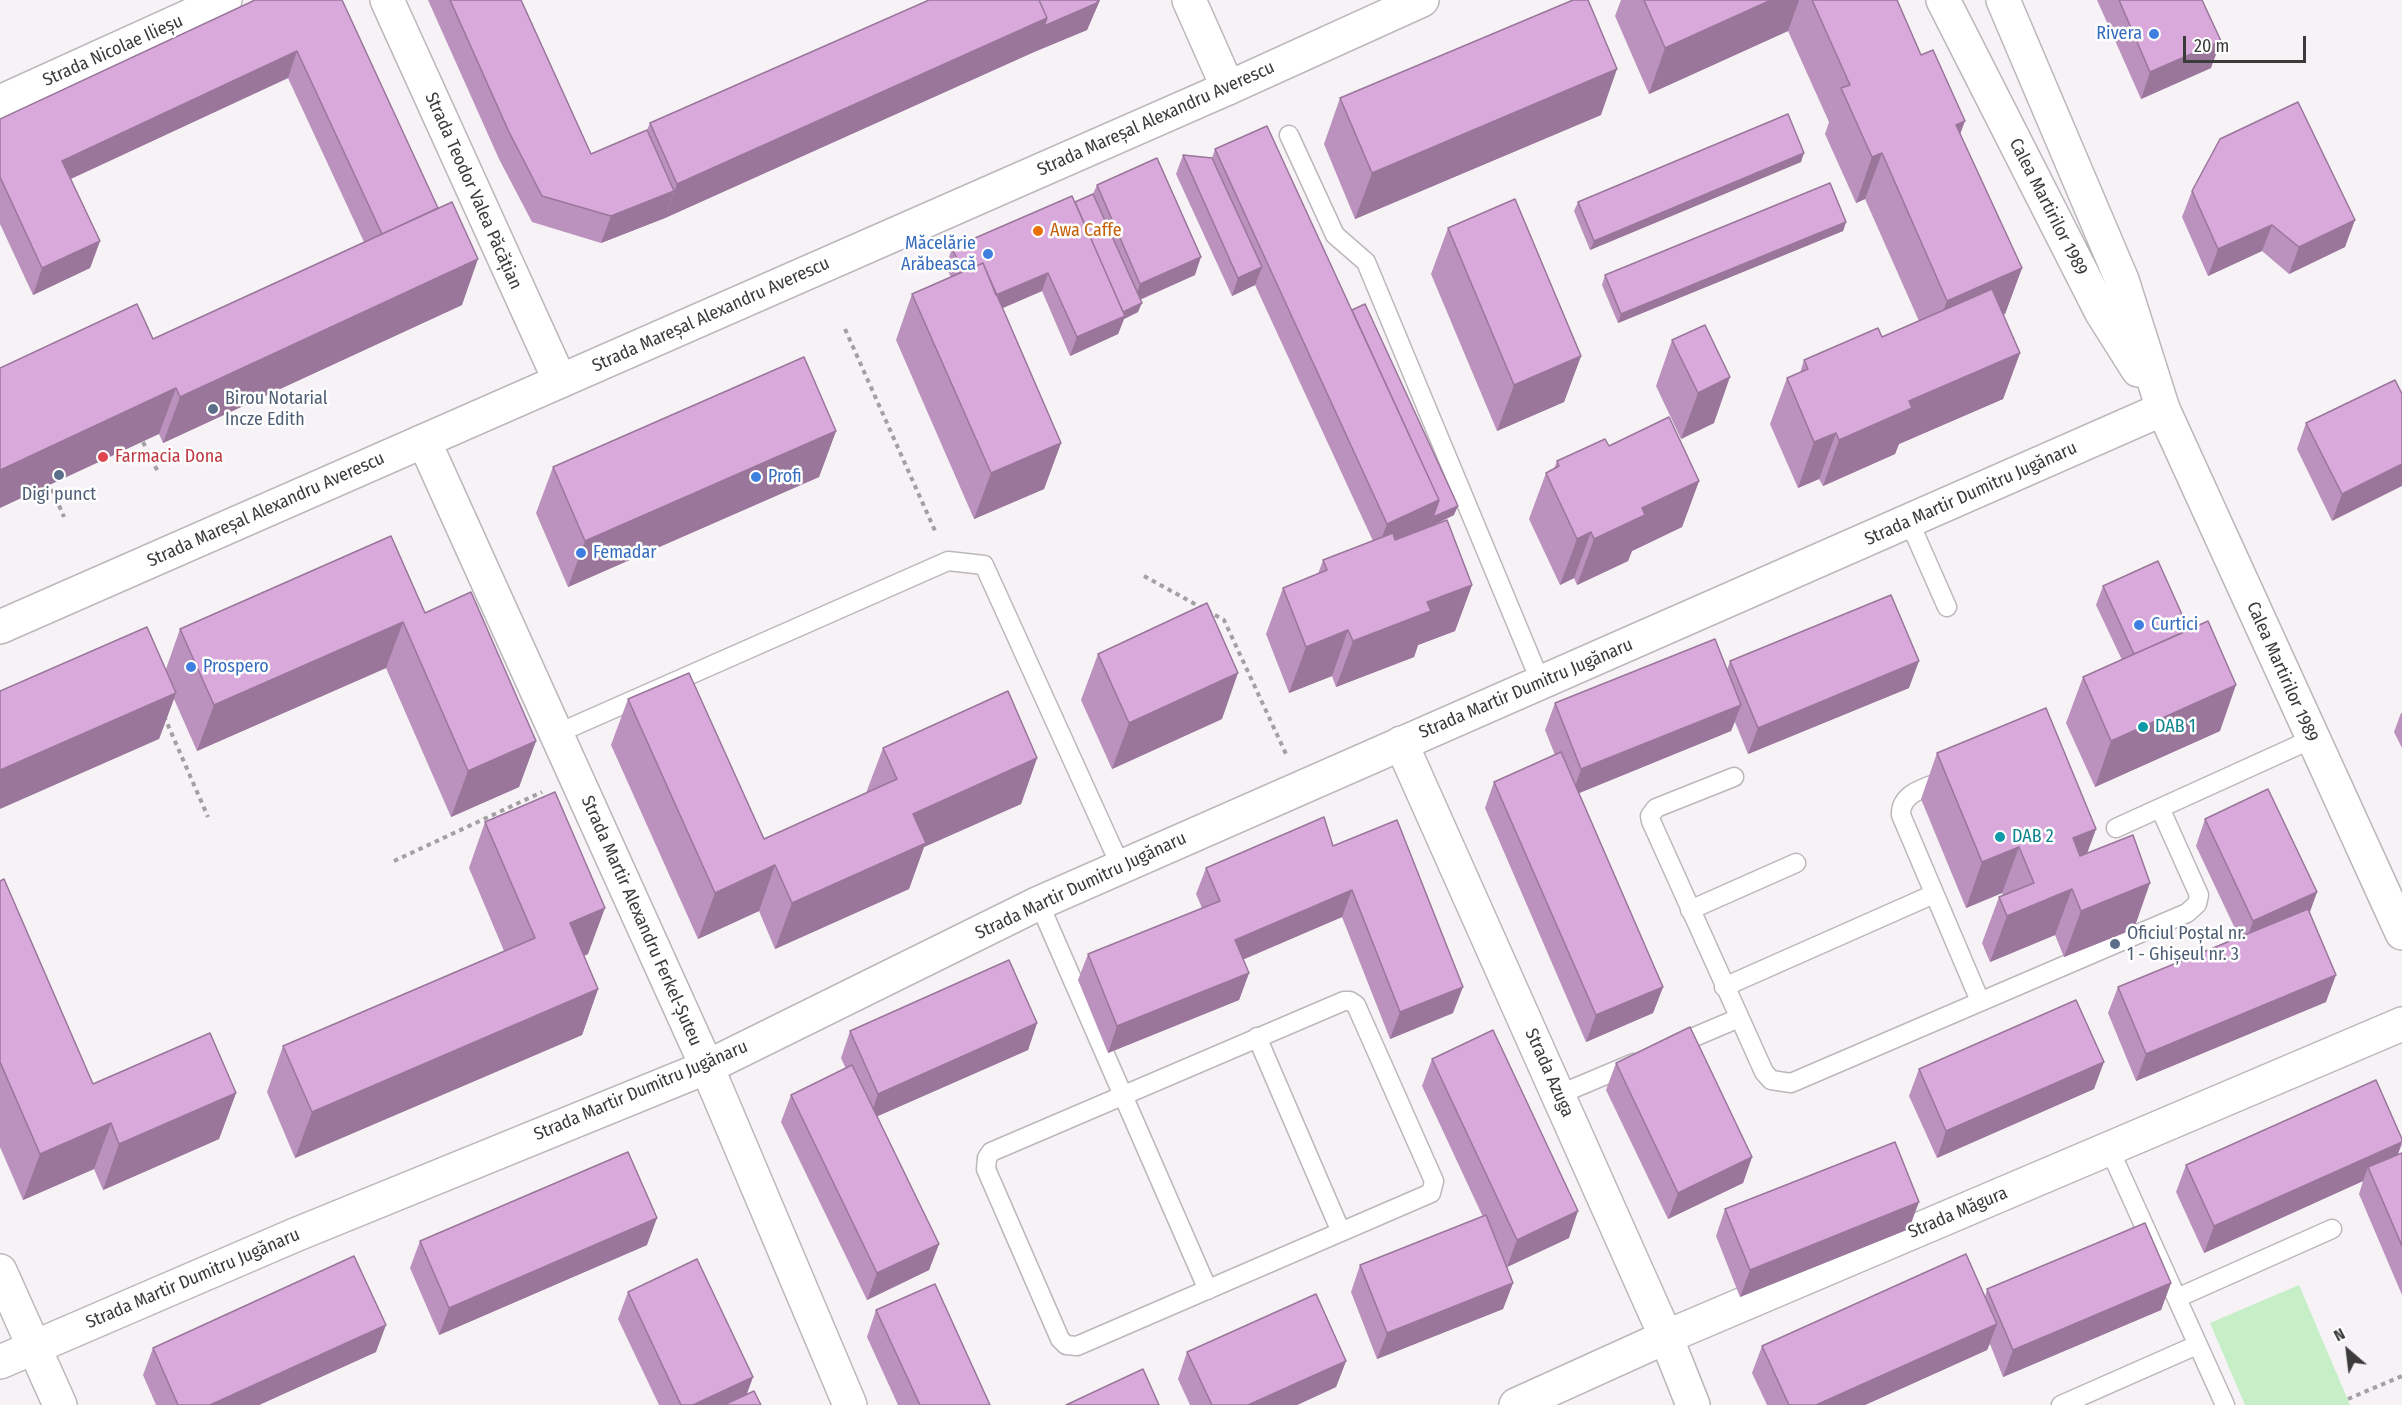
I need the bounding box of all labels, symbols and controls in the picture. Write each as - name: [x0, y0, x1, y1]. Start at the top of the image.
- street label: Strada Nicolae Ilieșu: [40, 10, 186, 92]
- place label: Rivera: [2096, 23, 2142, 45]
- scale bar: [2186, 24, 2309, 62]
- marker: Rivera: [2147, 27, 2161, 41]
- text: 20 m: [2194, 35, 2229, 57]
- street label: Strada Mareșal Alexandru Averescu: [1034, 57, 1278, 181]
- street label: Strada Teodor Valea Păcățian: [420, 89, 526, 293]
- street label: Calea Martirilor 1989: [2004, 135, 2092, 279]
- place label: Awa Caffe: [1050, 220, 1122, 242]
- marker: Awa Caffe: [1031, 224, 1045, 238]
- place label: Măcelărie Arăbească: [901, 233, 976, 276]
- marker: Măcelărie Arăbească: [981, 247, 995, 261]
- street label: Strada Mareșal Alexandru Averescu: [589, 253, 833, 377]
- place label: Birou Notarial Incze Edith: [225, 388, 327, 430]
- marker: Birou Notarial Incze Edith: [206, 402, 220, 416]
- street label: Strada Martir Dumitru Jugănaru: [1861, 437, 2081, 551]
- place label: Farmacia Dona: [115, 446, 223, 468]
- street label: Strada Mareșal Alexandru Averescu: [144, 448, 388, 572]
- marker: Farmacia Dona: [96, 450, 110, 464]
- place label: Profi: [768, 466, 802, 488]
- marker: Digi punct: [52, 468, 66, 482]
- marker: Profi: [749, 470, 763, 484]
- place label: Digi punct: [22, 484, 96, 506]
- place label: Femadar: [593, 542, 657, 564]
- marker: Femadar: [574, 546, 588, 560]
- street label: Calea Martirilor 1989: [2241, 599, 2323, 745]
- place label: Curtici: [2151, 614, 2198, 636]
- marker: Curtici: [2132, 618, 2146, 632]
- street label: Strada Martir Dumitru Jugănaru: [1416, 634, 1636, 744]
- place label: Prospero: [203, 656, 269, 678]
- marker: Prospero: [184, 660, 198, 674]
- place label: DAB 1: [2155, 716, 2196, 738]
- marker: DAB 1: [2136, 720, 2150, 734]
- street label: Strada Martir Alexandru Ferkel-Șuteu: [576, 793, 706, 1049]
- place label: DAB 2: [2012, 826, 2054, 848]
- street label: Strada Martir Dumitru Jugănaru: [972, 828, 1190, 944]
- marker: DAB 2: [1993, 830, 2007, 844]
- place label: Oficiul Poștal nr. 1 - Ghișeul nr. 3: [2127, 923, 2246, 966]
- marker: Oficiul Poștal nr. 1 - Ghișeul nr. 3: [2108, 937, 2122, 951]
- street label: Strada Azuga: [1520, 1025, 1578, 1121]
- street label: Strada Martir Dumitru Jugănaru: [531, 1036, 751, 1146]
- street label: Strada Măgura: [1905, 1182, 2011, 1244]
- street label: Strada Martir Dumitru Jugănaru: [83, 1224, 303, 1334]
- north arrow: [2318, 1321, 2378, 1381]
- text: N: [2331, 1324, 2348, 1345]

